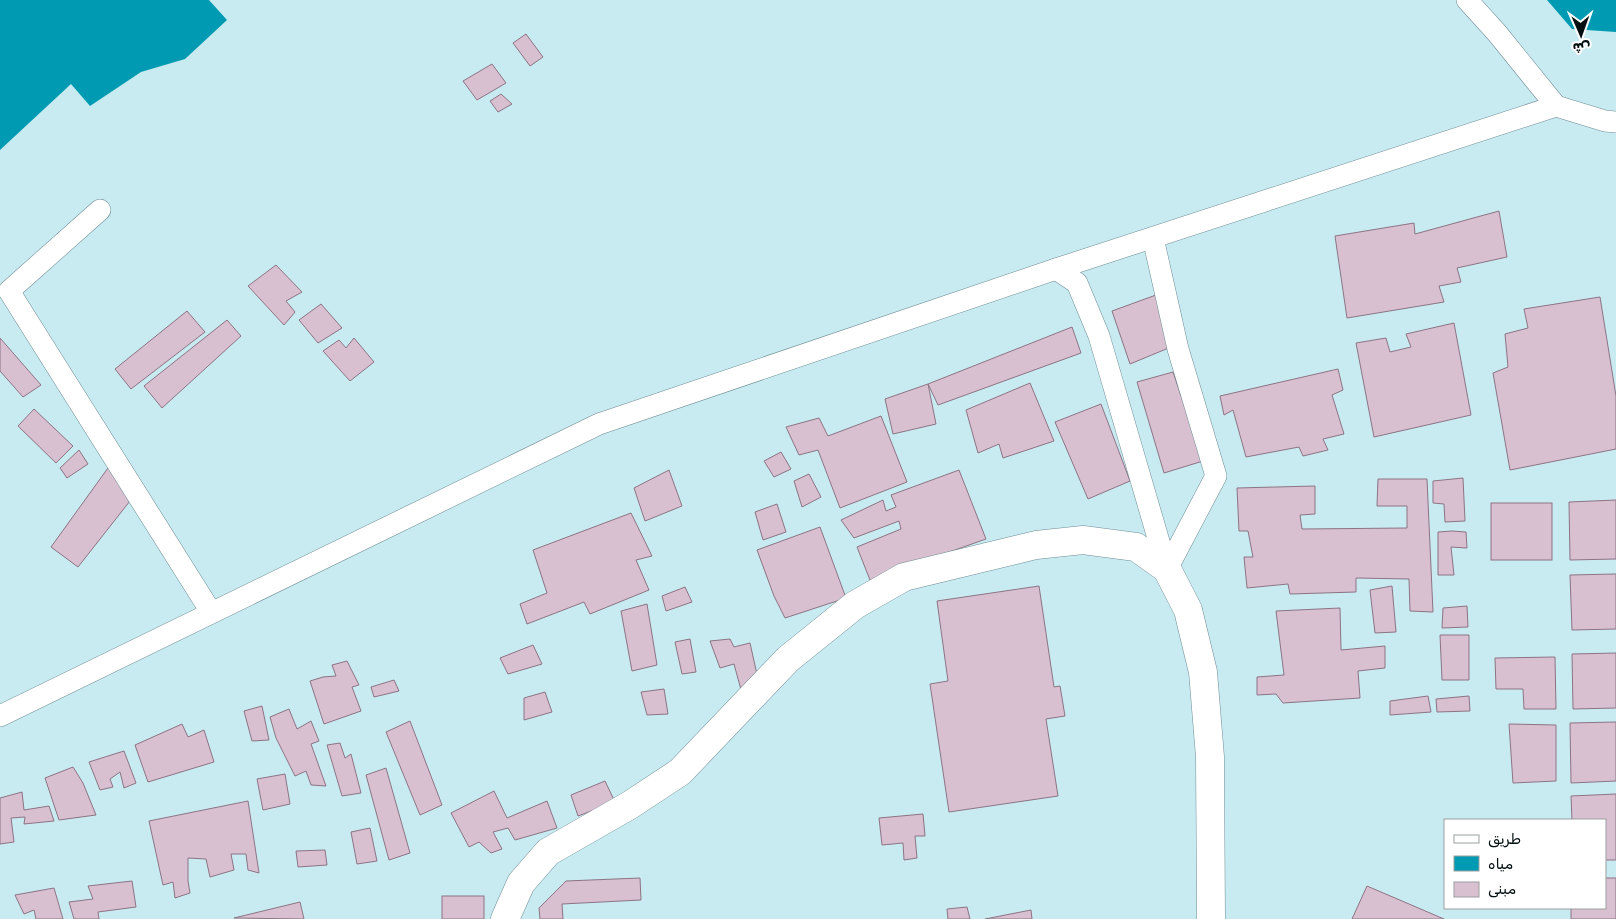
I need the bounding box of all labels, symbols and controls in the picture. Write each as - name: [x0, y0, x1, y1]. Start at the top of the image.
- north arrow: [1556, 10, 1606, 60]
- text: ش: [1572, 39, 1591, 56]
- legend: [1444, 819, 1606, 909]
- text: طريق: [1488, 830, 1521, 848]
- text: مياه: [1488, 855, 1513, 873]
- text: مبنى: [1488, 880, 1516, 898]

